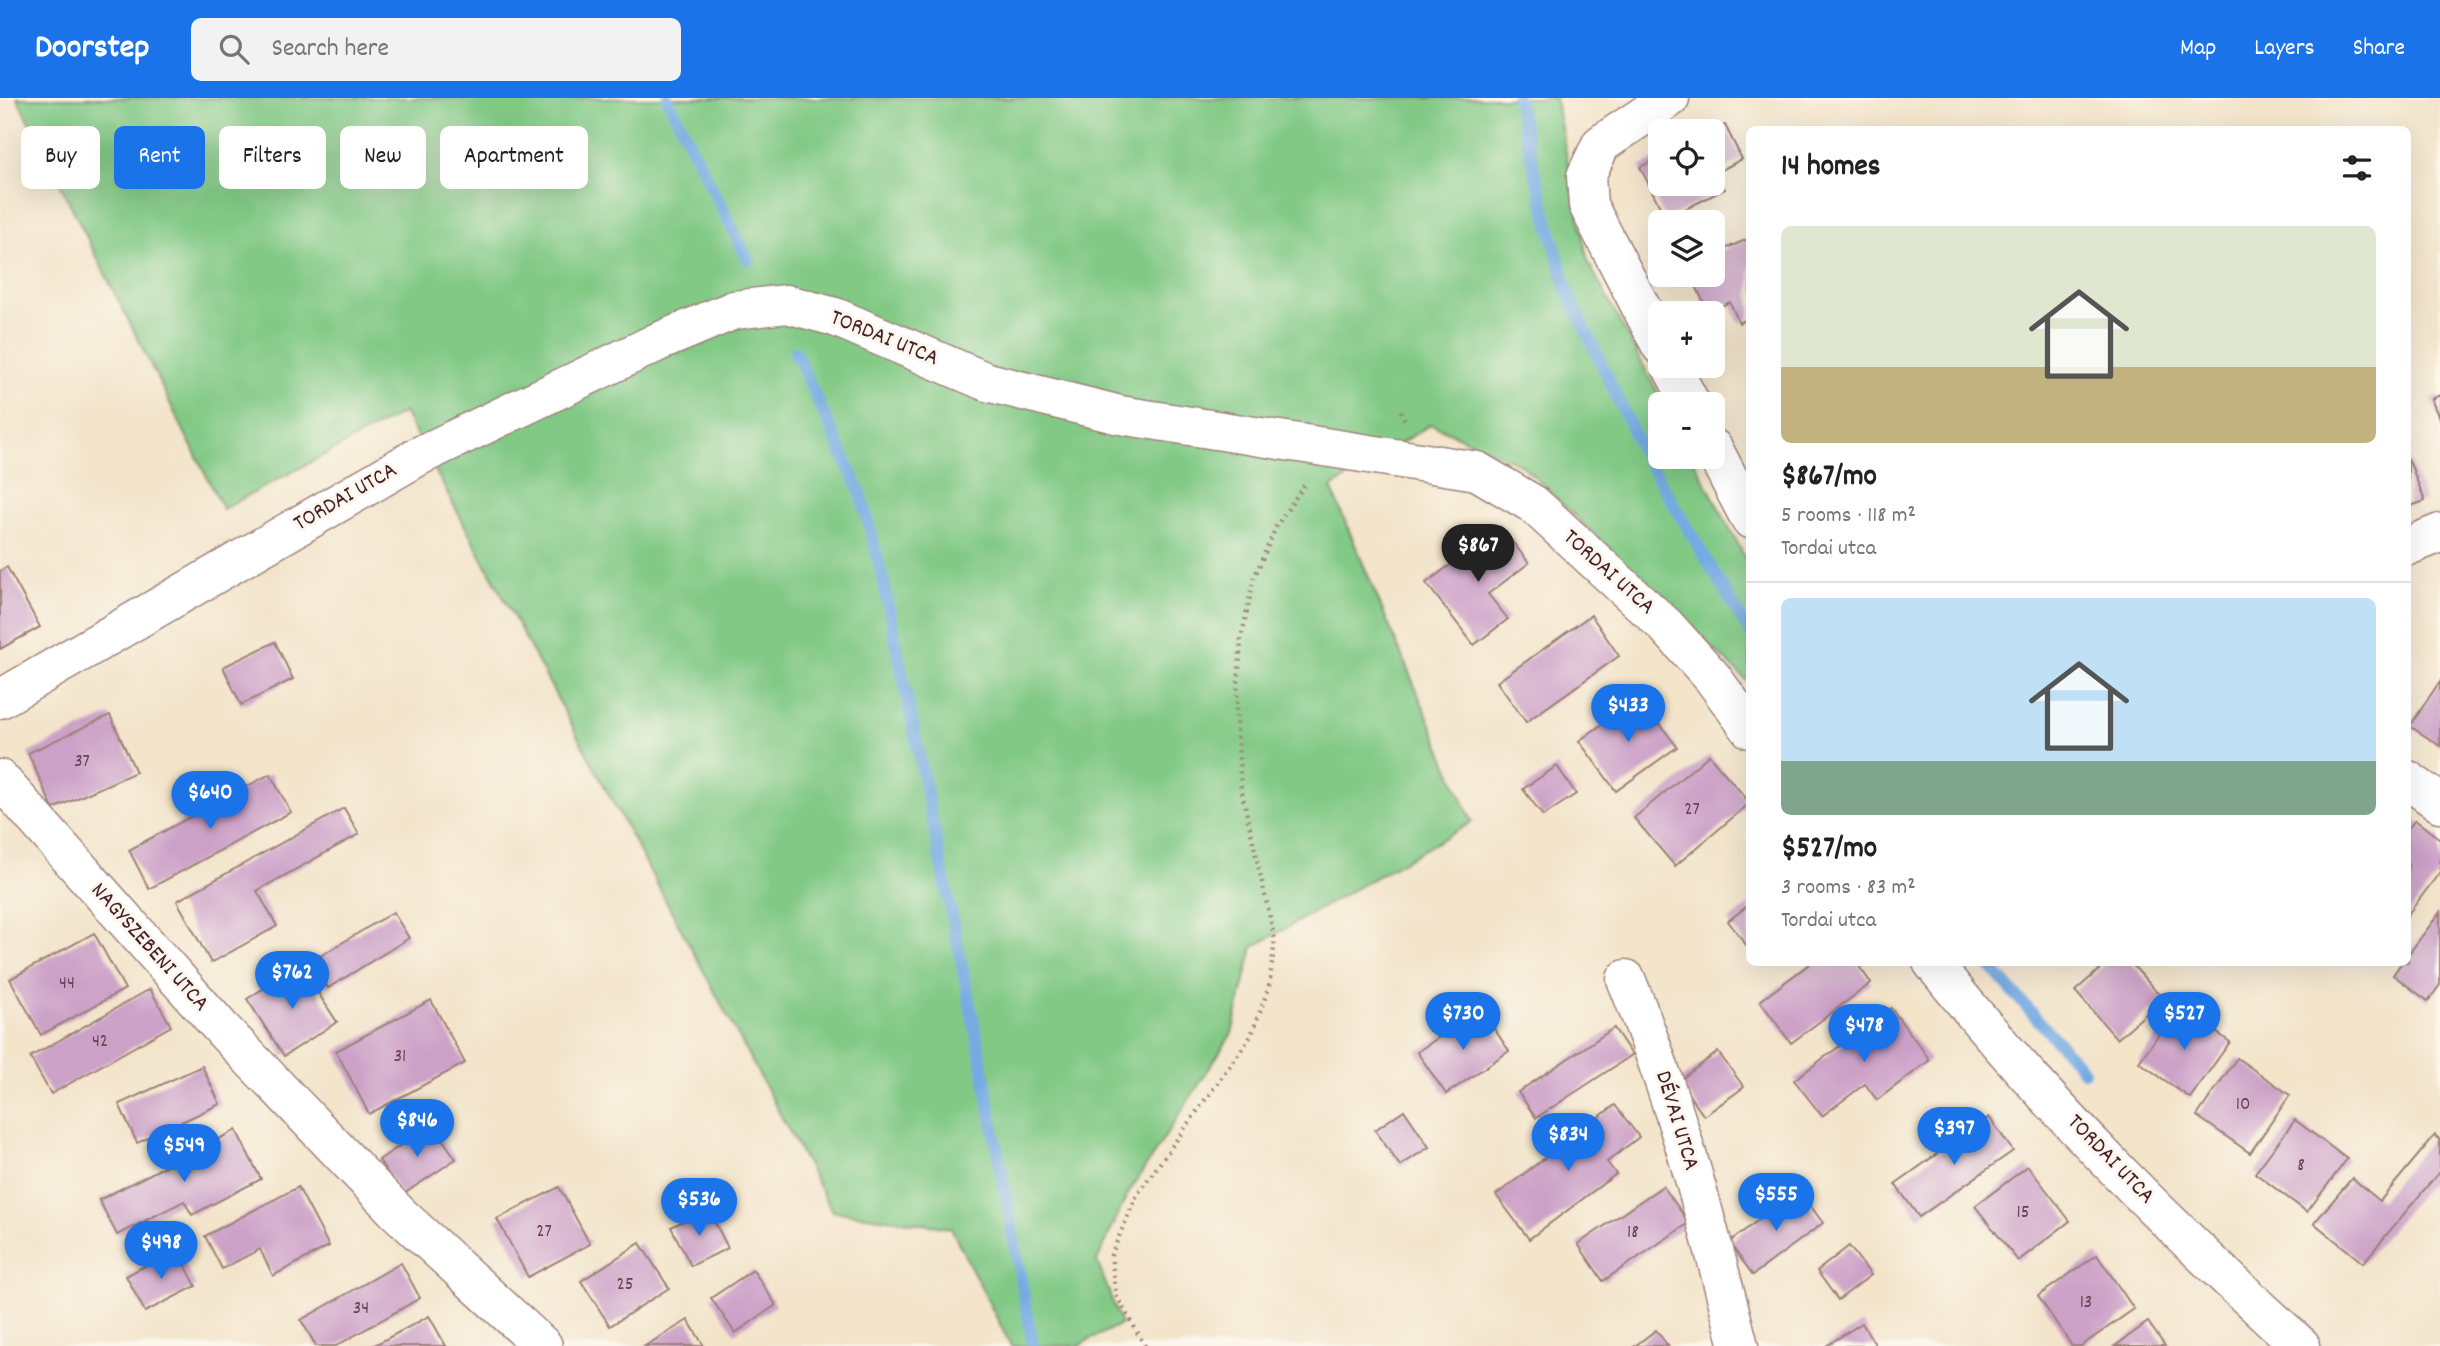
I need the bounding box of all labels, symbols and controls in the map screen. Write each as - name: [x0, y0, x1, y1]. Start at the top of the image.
- search box: [191, 18, 681, 81]
- text: Doorstep: [35, 26, 149, 73]
- icon: search: [215, 30, 253, 68]
- text: Search here: [271, 31, 389, 68]
- text: Map: [2180, 32, 2216, 66]
- text: Layers: [2254, 32, 2315, 66]
- text: Share: [2353, 32, 2405, 66]
- map controls: [1648, 119, 1725, 469]
- button: locate: [1648, 119, 1725, 196]
- chip: Buy: [21, 126, 100, 189]
- chip: Rent: [114, 126, 205, 189]
- chip: Filters: [219, 126, 326, 189]
- chip: New: [340, 126, 426, 189]
- chip: Apartment: [440, 126, 588, 189]
- text: 14 homes: [1781, 147, 1880, 190]
- icon: filters: [2338, 149, 2376, 187]
- button: layers: [1648, 210, 1725, 287]
- icon: home: [2016, 271, 2142, 397]
- button: +: [1648, 301, 1725, 378]
- street label: TORDAI UTCA: [825, 302, 943, 376]
- button: −: [1648, 392, 1725, 469]
- street label: TORDAI UTCA: [288, 455, 404, 541]
- text: $867/mo: [1781, 457, 1877, 500]
- text: 5 rooms · 118 m²: [1781, 500, 1916, 533]
- street label: TORDAI UTCA: [1554, 522, 1662, 624]
- pin: $867: [1437, 524, 1519, 584]
- text: $867: [1458, 530, 1498, 563]
- text: Tordai utca: [1781, 533, 1876, 566]
- icon: home: [2016, 643, 2142, 769]
- pin: $433: [1587, 684, 1669, 744]
- text: $433: [1607, 690, 1649, 723]
- house number: 37: [74, 749, 90, 776]
- pin: $640: [169, 772, 251, 831]
- text: $640: [187, 777, 233, 810]
- house number: 27: [1684, 797, 1700, 824]
- text: $527/mo: [1781, 829, 1877, 872]
- text: 3 rooms · 83 m²: [1781, 872, 1916, 905]
- street label: NAGYSZEBENI UTCA: [82, 876, 216, 1020]
- text: Tordai utca: [1781, 905, 1876, 938]
- pin: $762: [251, 951, 333, 1011]
- text: $762: [271, 957, 313, 990]
- house number: 44: [59, 971, 75, 998]
- pin: $730: [1422, 992, 1504, 1052]
- pin: $527: [2143, 992, 2225, 1052]
- text: $730: [1441, 998, 1485, 1031]
- text: $527: [2163, 998, 2205, 1031]
- pin: $478: [1823, 1004, 1905, 1064]
- text: $478: [1844, 1010, 1884, 1043]
- house number: 42: [92, 1029, 108, 1056]
- house number: 31: [394, 1044, 406, 1071]
- street label: DÉVAI UTCA: [1645, 1067, 1707, 1175]
- house number: 10: [2236, 1092, 2250, 1119]
- pin: $846: [376, 1100, 458, 1159]
- text: $846: [396, 1105, 438, 1138]
- street label: TORDAI UTCA: [2058, 1107, 2162, 1213]
- pin: $397: [1913, 1108, 1995, 1167]
- text: $397: [1933, 1113, 1975, 1146]
- pin: $834: [1527, 1114, 1609, 1173]
- text: $834: [1548, 1119, 1588, 1152]
- pin: $549: [143, 1124, 225, 1184]
- text: $549: [163, 1130, 205, 1163]
- house number: 8: [2297, 1153, 2305, 1180]
- pin: $555: [1735, 1174, 1817, 1233]
- pin: $536: [658, 1178, 740, 1238]
- text: $555: [1754, 1179, 1798, 1212]
- text: $536: [677, 1184, 721, 1217]
- house number: 15: [2017, 1200, 2029, 1227]
- house number: 27: [536, 1219, 552, 1246]
- house number: 18: [1627, 1220, 1639, 1247]
- pin: $498: [120, 1222, 202, 1281]
- text: $498: [141, 1227, 181, 1260]
- house number: 25: [616, 1272, 634, 1299]
- house number: 13: [2080, 1290, 2092, 1317]
- house number: 34: [353, 1296, 369, 1323]

